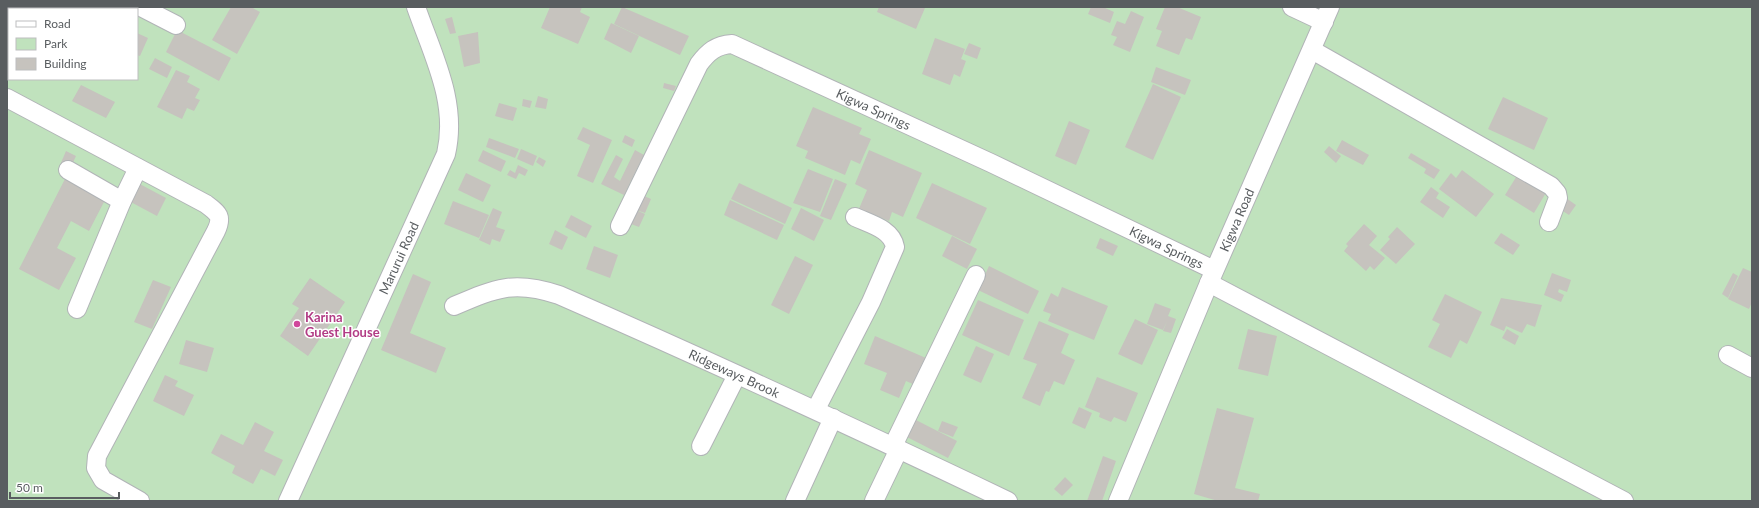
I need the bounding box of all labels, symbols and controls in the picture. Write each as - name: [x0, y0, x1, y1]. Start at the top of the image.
- legend: [8, 8, 138, 80]
- text: Road: [44, 16, 71, 31]
- text: Park: [44, 36, 68, 51]
- text: Building: [44, 56, 87, 71]
- street label: Kigwa Springs: [834, 85, 914, 133]
- street label: Kigwa Road: [1216, 186, 1257, 254]
- street label: Marurui Road: [375, 219, 422, 297]
- street label: Kigwa Springs: [1127, 223, 1206, 272]
- place label: Karina Guest House: [305, 309, 380, 340]
- marker: Karina Guest House: [292, 319, 302, 329]
- street label: Ridgeways Brook: [686, 346, 782, 401]
- scale bar: [10, 474, 119, 500]
- text: 50 m: [16, 480, 43, 495]

